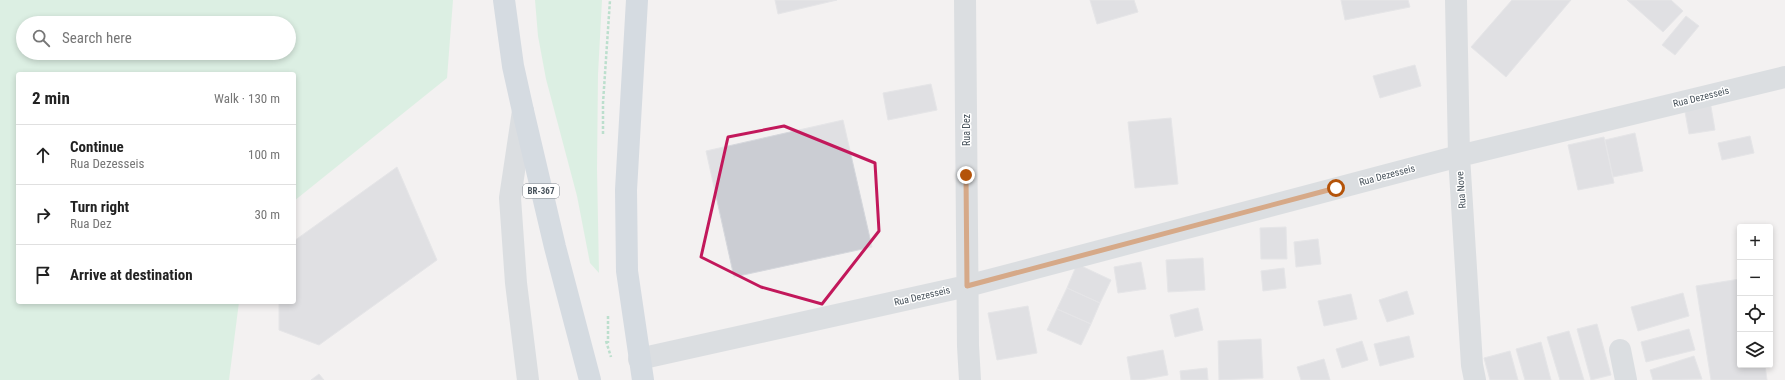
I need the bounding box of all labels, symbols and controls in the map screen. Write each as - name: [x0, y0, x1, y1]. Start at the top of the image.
- search box: [16, 16, 296, 60]
- icon: search: [30, 27, 52, 49]
- text: Search here: [62, 29, 132, 47]
- street label: Rua Dezesseis: [1672, 85, 1731, 109]
- text: 2 min: [32, 88, 70, 108]
- text: Walk · 130 m: [214, 91, 280, 106]
- street label: Rua Dez: [961, 114, 972, 146]
- text: Continue: [70, 138, 124, 156]
- icon: ahead: [32, 144, 54, 166]
- text: 100 m: [248, 147, 280, 162]
- text: Rua Dezesseis: [70, 156, 144, 171]
- street label: Rua Dezesseis: [1358, 162, 1417, 188]
- route end: [957, 166, 975, 184]
- street label: Rua Nove: [1454, 171, 1468, 209]
- route start: [1327, 179, 1345, 197]
- road number: BR-367: [523, 184, 559, 198]
- text: Turn right: [70, 198, 129, 216]
- icon: right: [32, 204, 54, 226]
- text: 30 m: [254, 207, 280, 222]
- text: Rua Dez: [70, 216, 112, 231]
- map controls: [1737, 224, 1773, 368]
- button: +: [1737, 224, 1773, 260]
- button: −: [1737, 260, 1773, 296]
- icon: arrive: [32, 264, 54, 286]
- text: Arrive at destination: [70, 266, 193, 284]
- street label: Rua Dezesseis: [893, 284, 952, 308]
- button: locate: [1737, 296, 1773, 332]
- button: layers: [1737, 332, 1773, 368]

